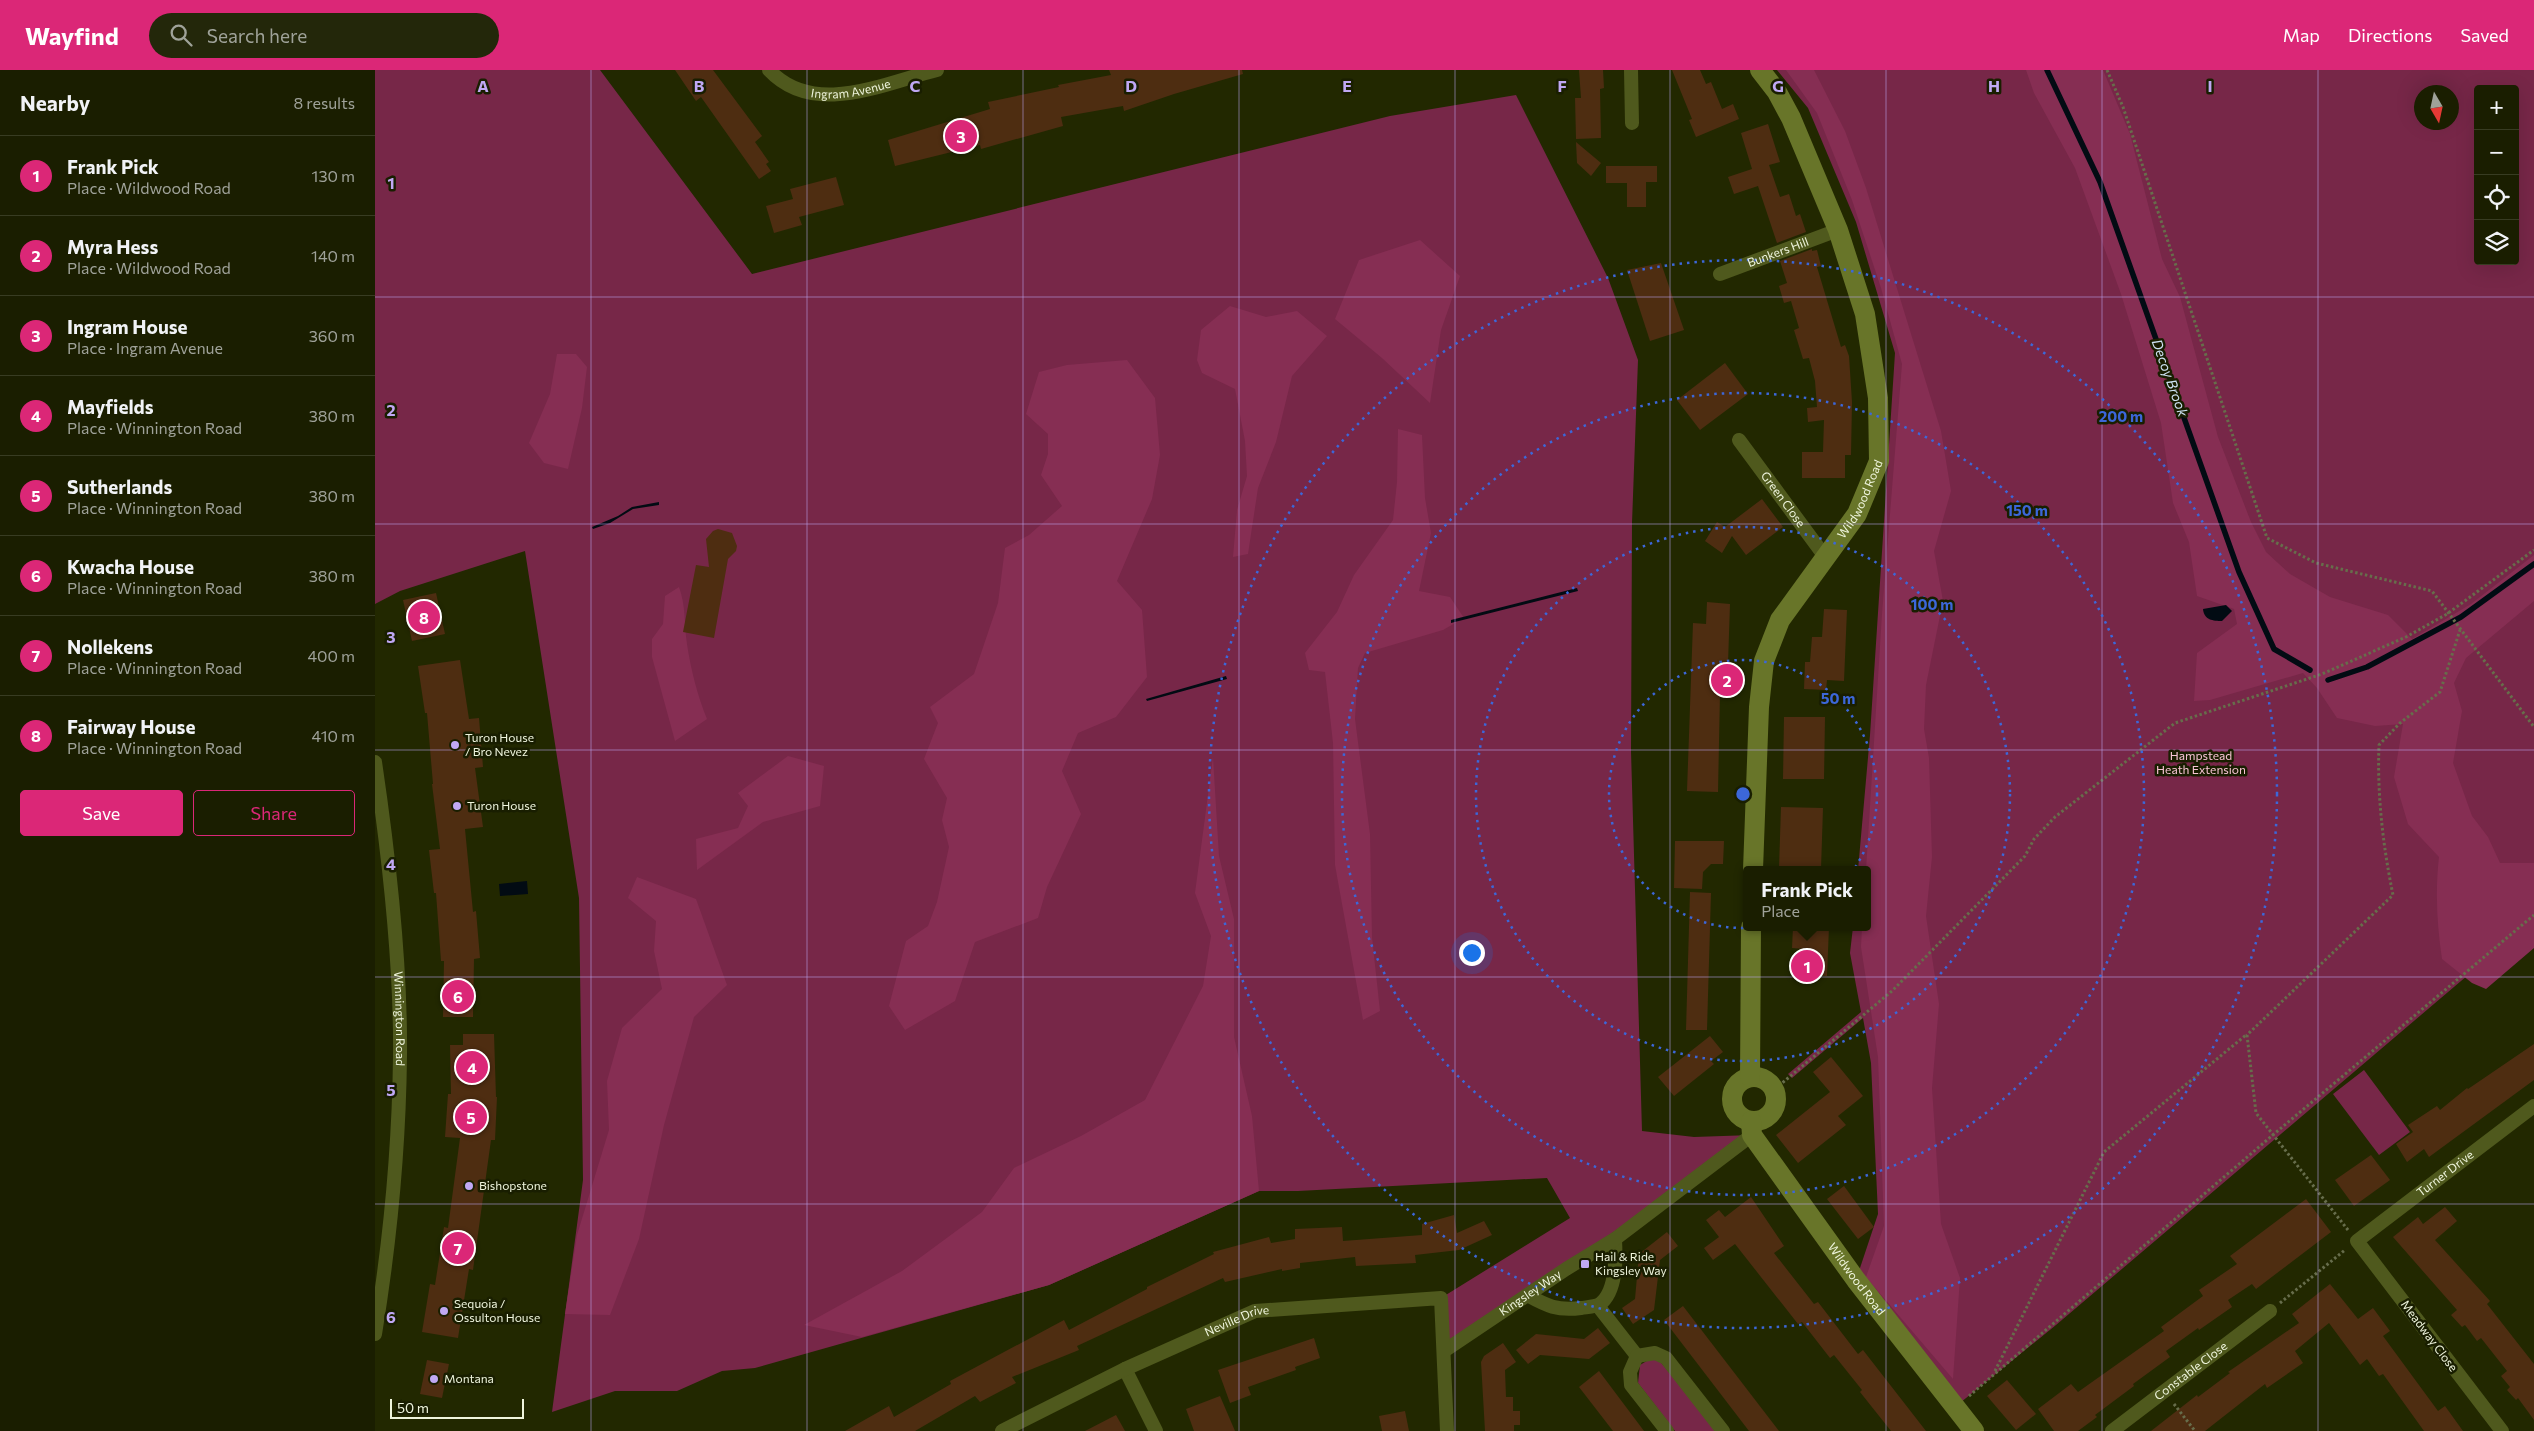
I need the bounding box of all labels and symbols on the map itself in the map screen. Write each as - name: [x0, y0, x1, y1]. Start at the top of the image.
- text: A: [477, 76, 489, 95]
- text: B: [694, 76, 705, 95]
- street label: Ingram Avenue: [810, 76, 892, 101]
- text: C: [910, 76, 921, 95]
- text: D: [1125, 76, 1137, 95]
- text: E: [1342, 76, 1352, 95]
- text: F: [1557, 76, 1567, 95]
- text: G: [1772, 76, 1784, 95]
- text: H: [1988, 76, 2000, 95]
- text: I: [2207, 76, 2213, 95]
- north arrow: [2414, 85, 2459, 130]
- pin: 3: [945, 117, 977, 155]
- text: 1: [387, 173, 395, 192]
- street label: Bunkers Hill: [1745, 234, 1810, 269]
- water label: Decoy Brook: [2149, 337, 2192, 419]
- text: 2: [386, 400, 396, 419]
- text: 200 m: [2099, 407, 2143, 425]
- street label: Wildwood Road: [1834, 458, 1885, 541]
- street label: Green Close: [1759, 468, 1809, 529]
- text: 150 m: [2006, 501, 2048, 519]
- text: 100 m: [1911, 595, 1953, 613]
- pin: 8: [408, 598, 440, 636]
- text: 3: [386, 627, 396, 646]
- pin: 2: [1711, 661, 1743, 699]
- text: 50 m: [1821, 689, 1855, 707]
- place label: Turon House / Bro Nevez: [465, 730, 534, 758]
- marker: Turon House / Bro Nevez: [449, 739, 461, 751]
- park label: Hampstead Heath Extension: [2156, 748, 2246, 776]
- centre of rings: [1734, 785, 1752, 803]
- place label: Turon House: [467, 798, 536, 812]
- marker: Turon House: [451, 800, 463, 812]
- text: 4: [386, 854, 396, 873]
- your location: [1459, 940, 1485, 966]
- pin: 1: [1791, 947, 1823, 985]
- street label: Winnington Road: [392, 971, 408, 1066]
- pin: 6: [442, 977, 474, 1015]
- pin: 4: [456, 1048, 488, 1086]
- text: 5: [386, 1080, 396, 1099]
- pin: 5: [455, 1098, 487, 1136]
- street label: Turner Drive: [2414, 1147, 2476, 1199]
- place label: Bishopstone: [479, 1178, 547, 1192]
- marker: Bishopstone: [463, 1180, 475, 1192]
- pin: 7: [442, 1229, 474, 1267]
- street label: Wildwood Road: [1826, 1240, 1889, 1317]
- place label: Hail & Ride Kingsley Way: [1595, 1249, 1667, 1277]
- marker: Hail & Ride Kingsley Way: [1579, 1258, 1591, 1270]
- street label: Kingsley Way: [1496, 1266, 1563, 1318]
- place label: Sequoia / Ossulton House: [454, 1296, 540, 1324]
- street label: Meadway Close: [2399, 1297, 2461, 1374]
- street label: Neville Drive: [1202, 1302, 1269, 1339]
- marker: Sequoia / Ossulton House: [438, 1305, 450, 1317]
- text: 6: [386, 1307, 396, 1326]
- street label: Constable Close: [2151, 1338, 2229, 1402]
- place label: Montana: [444, 1371, 494, 1385]
- marker: Montana: [428, 1373, 440, 1385]
- scale bar: [390, 1396, 524, 1419]

